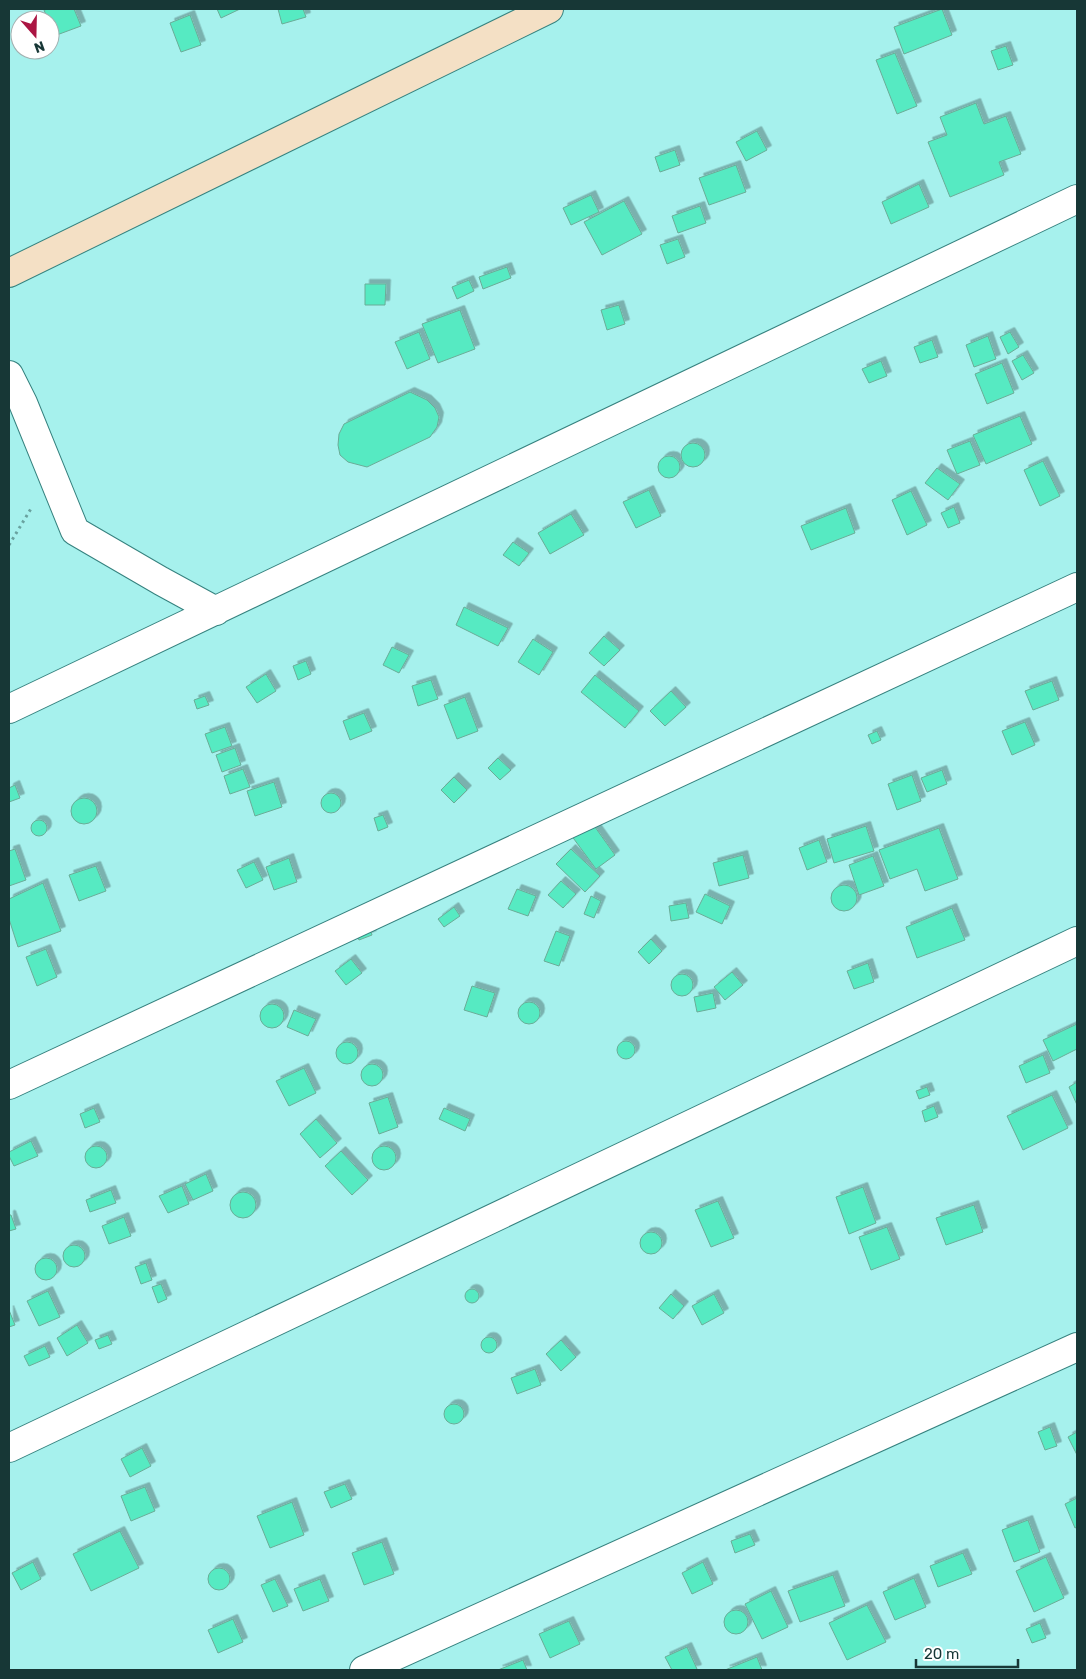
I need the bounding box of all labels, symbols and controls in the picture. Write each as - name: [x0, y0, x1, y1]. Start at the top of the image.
- north arrow: [10, 10, 60, 60]
- text: N: [32, 37, 47, 56]
- scale bar: [916, 1636, 1018, 1668]
- text: 20 m: [924, 1645, 959, 1663]

